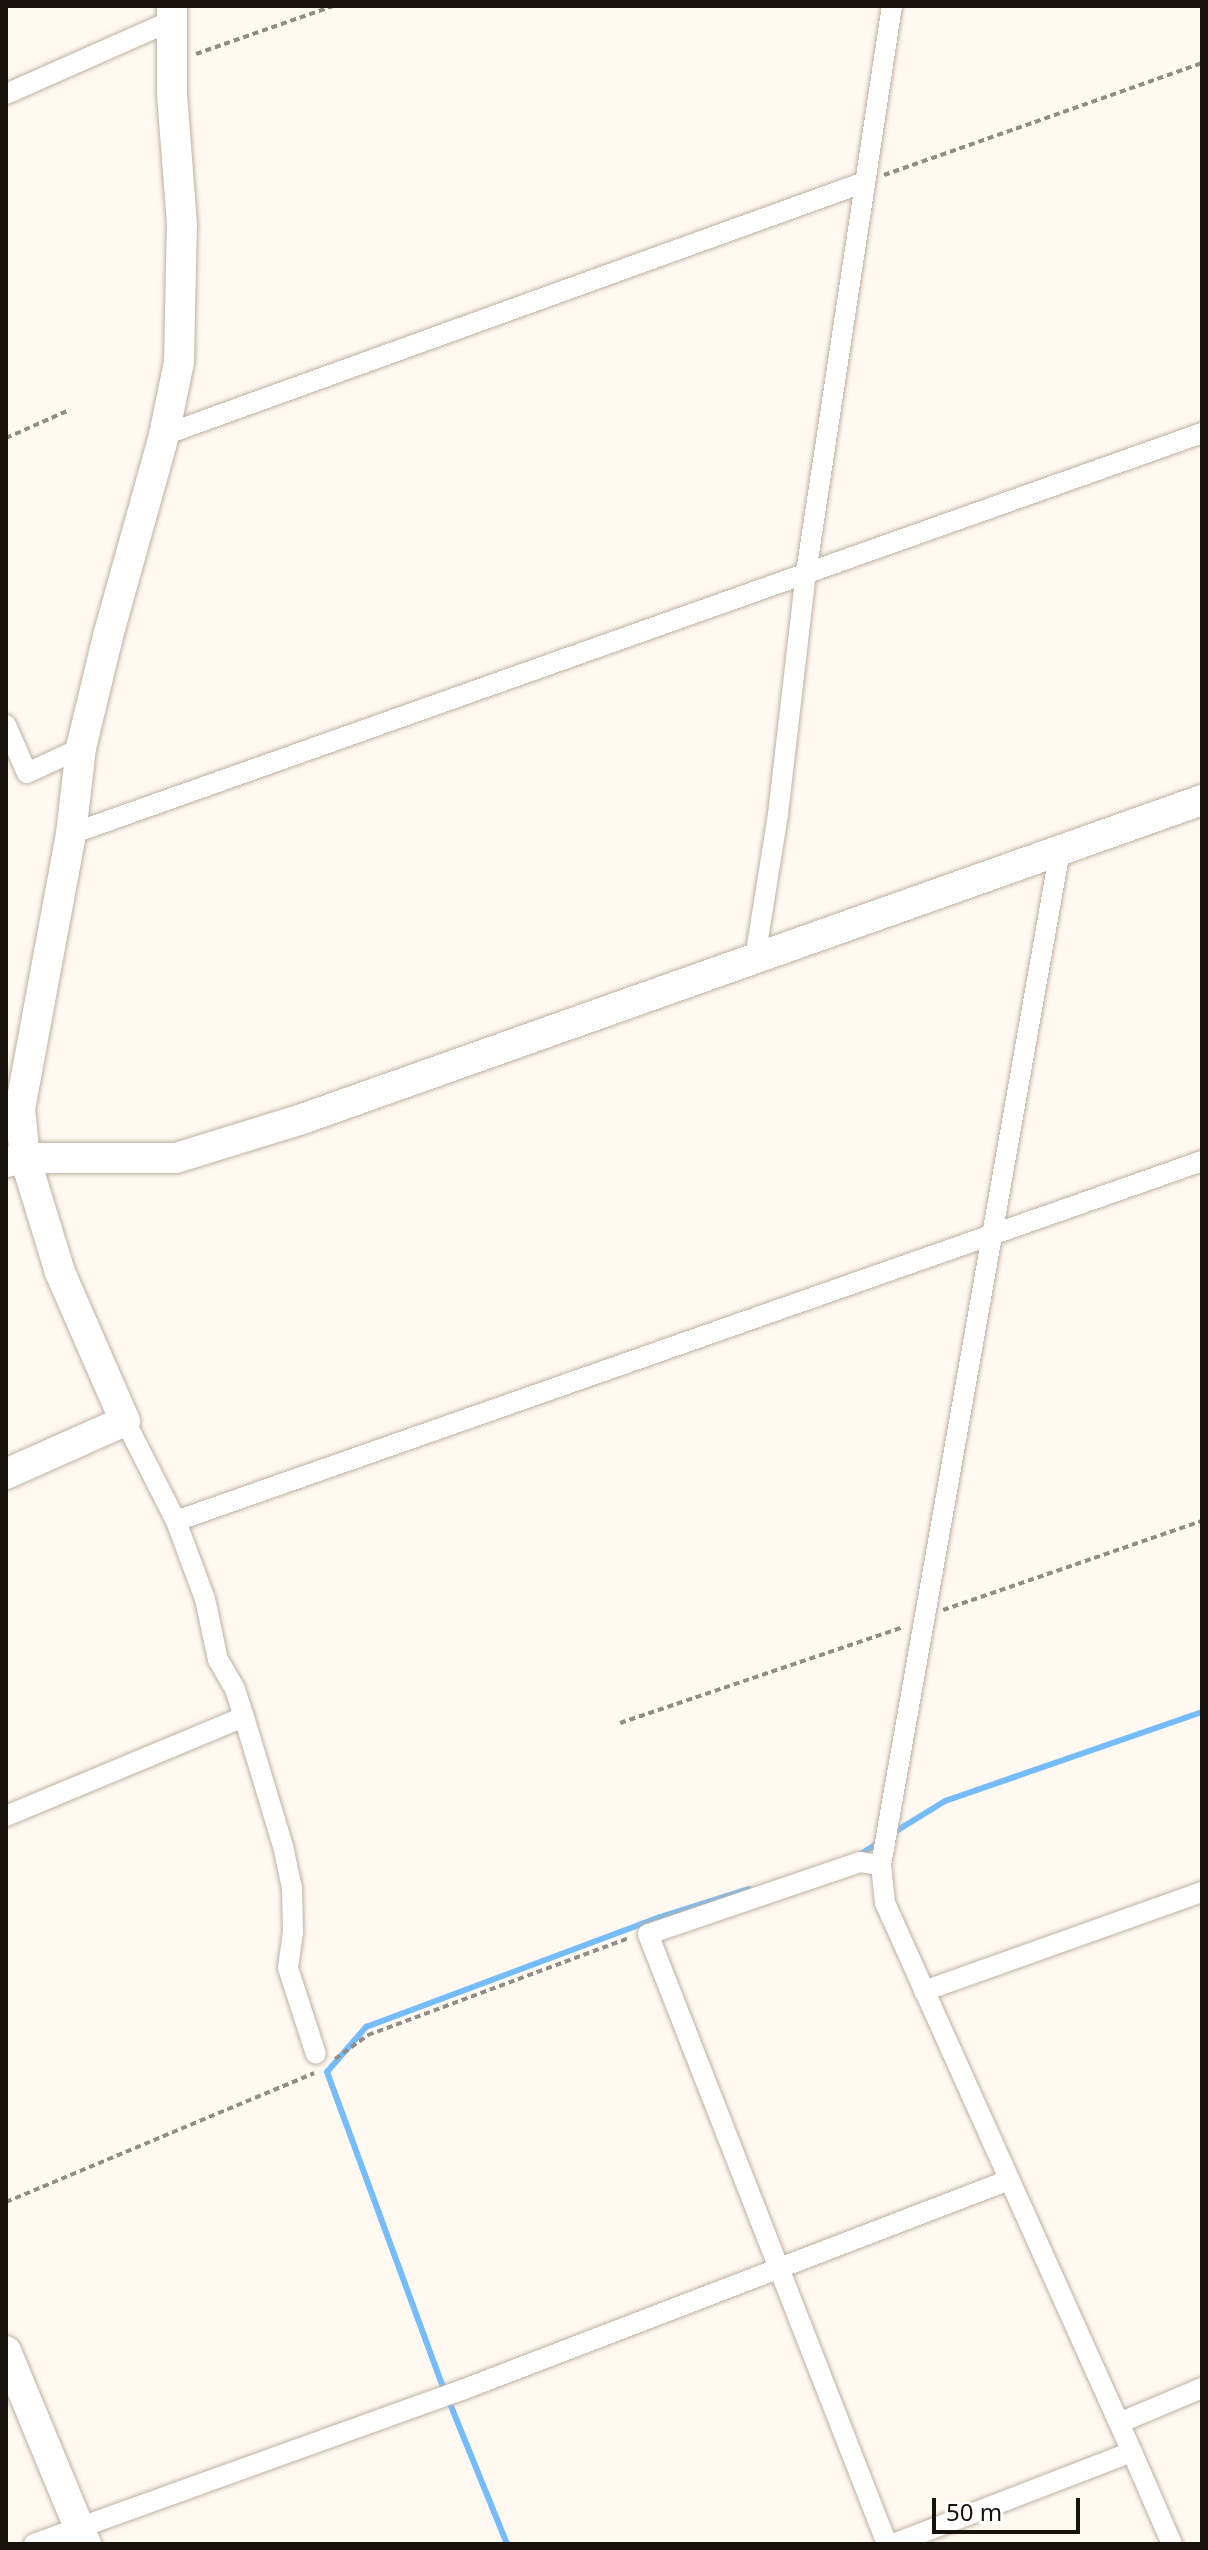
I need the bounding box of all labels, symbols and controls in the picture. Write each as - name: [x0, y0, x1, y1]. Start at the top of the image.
- scale bar: [936, 2482, 1084, 2532]
- text: 50 m: [946, 2495, 1002, 2528]

